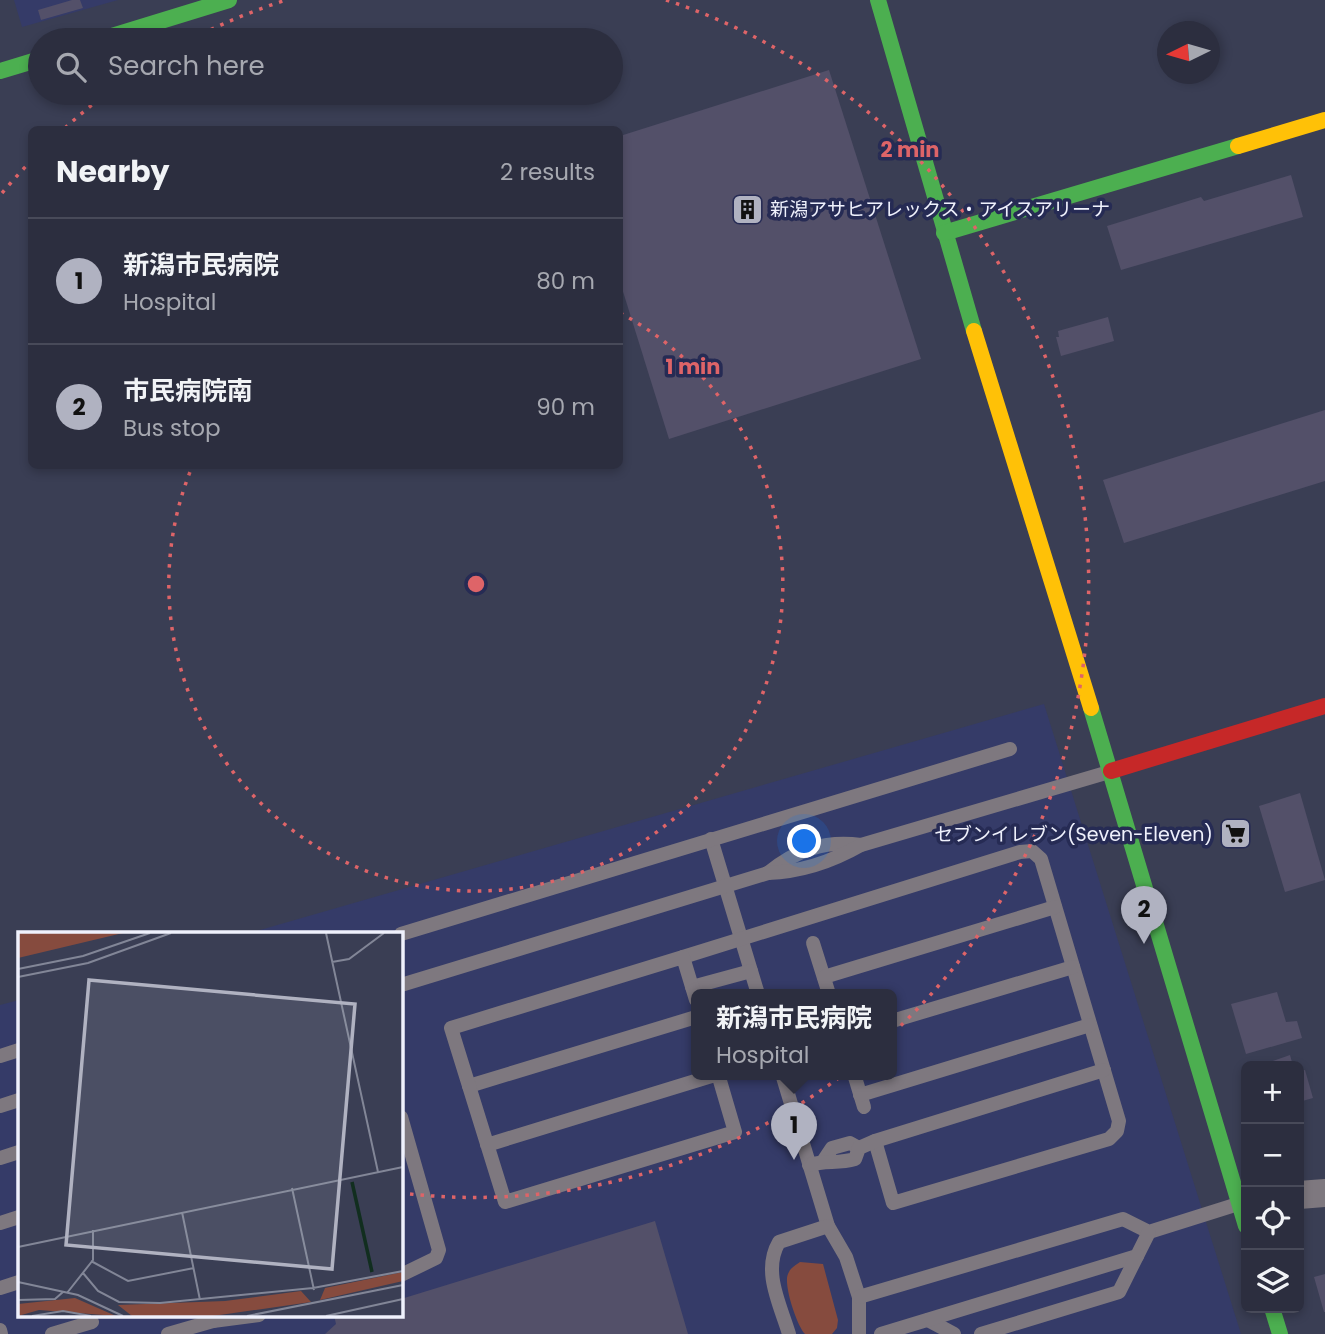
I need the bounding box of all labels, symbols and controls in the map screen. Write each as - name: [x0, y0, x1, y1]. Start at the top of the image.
- north arrow: [1157, 21, 1220, 84]
- search box: [28, 28, 623, 105]
- icon: search: [52, 48, 90, 86]
- text: Search here: [108, 48, 265, 84]
- text: 2 min: [880, 135, 940, 164]
- text: Nearby: [56, 150, 170, 193]
- text: 2 results: [500, 156, 595, 188]
- building icon: 新潟アサヒアレックス・アイスアリーナ: [730, 192, 764, 226]
- place label: 新潟アサヒアレックス・アイスアリーナ: [770, 196, 1110, 223]
- text: 新潟市民病院: [123, 247, 279, 283]
- text: 1: [75, 265, 83, 297]
- text: 80 m: [536, 265, 595, 297]
- text: Hospital: [123, 286, 216, 318]
- text: 1 min: [666, 352, 720, 381]
- text: 市民病院南: [123, 373, 253, 409]
- text: 2: [72, 391, 86, 423]
- text: 90 m: [536, 391, 595, 423]
- text: Bus stop: [123, 412, 221, 444]
- centre of rings: [464, 572, 488, 596]
- supermarket icon: セブンイレブン(Seven-Eleven): [1219, 817, 1253, 851]
- place label: セブンイレブン(Seven-Eleven): [934, 821, 1213, 848]
- your location: [787, 824, 821, 858]
- pin: 2: [1121, 886, 1167, 944]
- inset map: [18, 932, 402, 1316]
- popup: [691, 989, 897, 1080]
- text: 新潟市民病院: [716, 1000, 872, 1036]
- text: Hospital: [716, 1039, 809, 1071]
- map controls: [1241, 1061, 1304, 1313]
- button: +: [1241, 1061, 1304, 1124]
- pin: 1: [771, 1102, 817, 1160]
- button: −: [1241, 1124, 1304, 1187]
- button: locate: [1241, 1187, 1304, 1250]
- button: layers: [1241, 1250, 1304, 1313]

